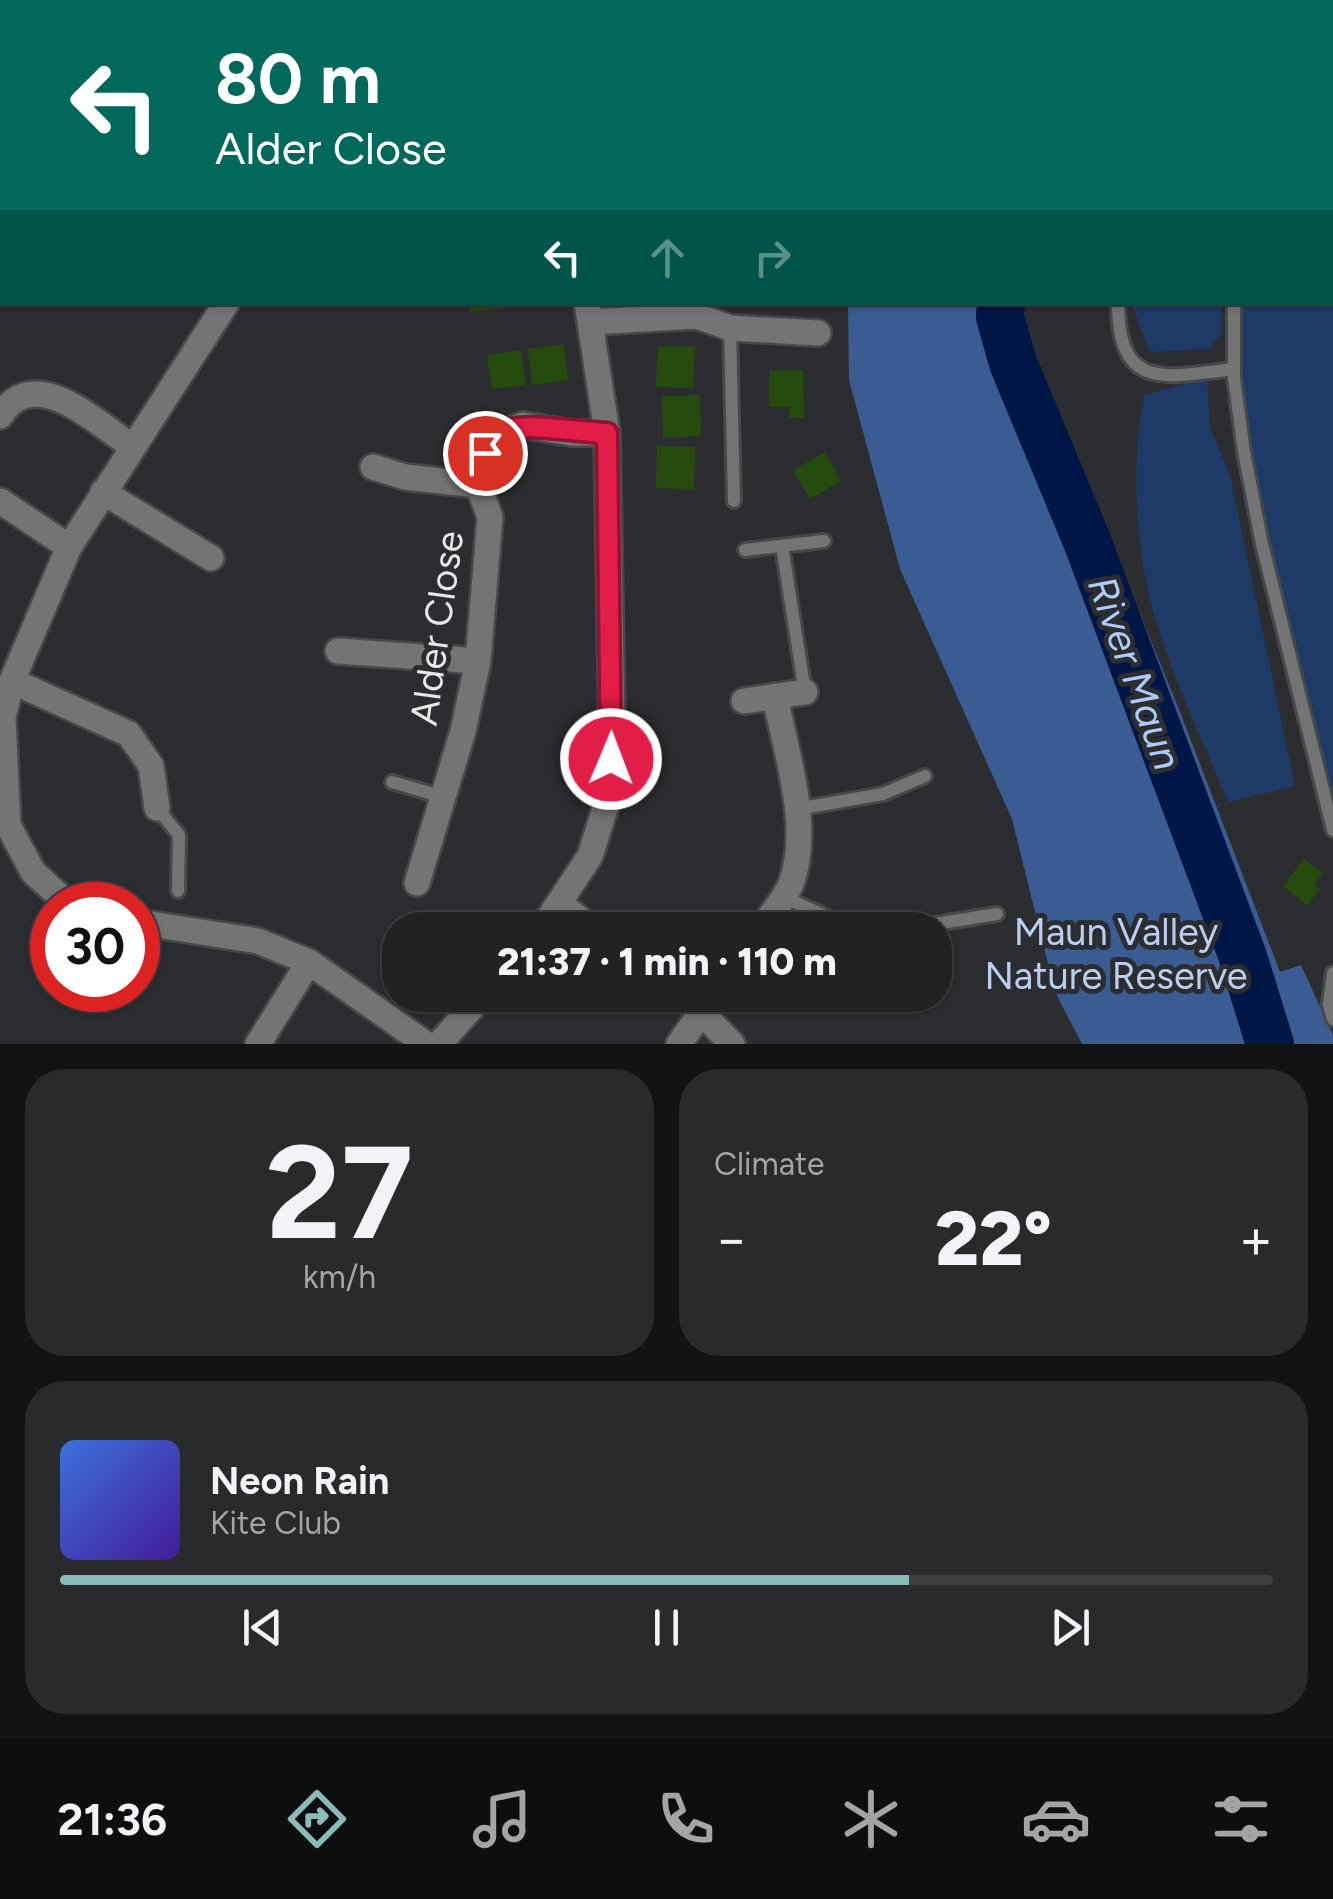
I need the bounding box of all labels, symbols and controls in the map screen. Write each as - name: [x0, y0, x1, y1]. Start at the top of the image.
- text: 80 m: [215, 36, 381, 121]
- icon: left: [50, 40, 180, 170]
- text: Alder Close: [215, 121, 447, 175]
- icon: left: [535, 230, 590, 285]
- icon: ahead: [640, 230, 695, 285]
- icon: right: [745, 230, 800, 285]
- pin: [443, 411, 528, 496]
- icon: arrive: [458, 426, 513, 481]
- street label: Alder Close: [401, 528, 473, 728]
- water label: River Maun: [1078, 570, 1192, 776]
- position arrow: [559, 707, 663, 811]
- speed limit sign: 30: [30, 882, 160, 1012]
- park label: Maun Valley Nature Reserve: [984, 909, 1248, 999]
- text: 21:37 · 1 min · 110 m: [497, 939, 837, 985]
- text: 27: [266, 1115, 413, 1271]
- text: Climate: [714, 1145, 825, 1183]
- text: 22°: [935, 1194, 1052, 1284]
- text: −: [714, 1206, 748, 1272]
- text: +: [1239, 1206, 1273, 1272]
- text: km/h: [303, 1258, 376, 1296]
- text: Neon Rain: [210, 1458, 389, 1504]
- text: Kite Club: [210, 1504, 341, 1542]
- icon: previous: [235, 1600, 290, 1655]
- icon: pause: [639, 1600, 694, 1655]
- icon: next: [1043, 1600, 1098, 1655]
- icon: directions: [282, 1784, 352, 1854]
- icon: music: [467, 1784, 537, 1854]
- icon: phone: [651, 1784, 721, 1854]
- icon: climate: [836, 1784, 906, 1854]
- icon: car: [1021, 1784, 1091, 1854]
- icon: filters: [1206, 1784, 1276, 1854]
- text: 21:36: [57, 1792, 167, 1846]

